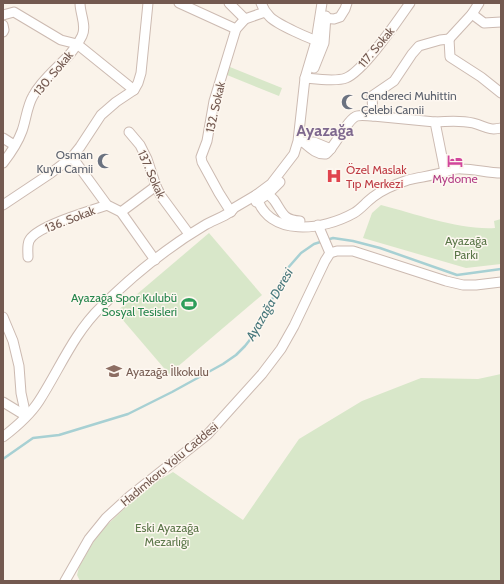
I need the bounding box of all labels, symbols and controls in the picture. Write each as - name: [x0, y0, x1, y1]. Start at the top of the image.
- street label: 117. Sokak: [355, 23, 398, 70]
- street label: 130. Sokak: [30, 47, 76, 98]
- street label: 132. Sokak: [202, 79, 228, 134]
- place label: Cendereci Muhittin Çelebi Camii: [361, 88, 457, 117]
- mosque icon: Cendereci Muhittin Çelebi Camii: [340, 93, 358, 111]
- district label: Ayazağa: [296, 121, 354, 140]
- place label: Osman Kuyu Camii: [36, 147, 93, 176]
- street label: 137. Sokak: [135, 148, 170, 201]
- mosque icon: Osman Kuyu Camii: [96, 152, 114, 170]
- hotel icon: Mydome: [446, 152, 464, 170]
- place label: Özel Maslak Tıp Merkezi: [346, 162, 407, 191]
- hospital icon: Özel Maslak Tıp Merkezi: [325, 167, 343, 185]
- place label: Mydome: [432, 171, 478, 186]
- street label: 136. Sokak: [43, 202, 98, 235]
- park label: Ayazağa Parkı: [445, 233, 487, 262]
- water label: Ayazağa Deresi: [241, 265, 296, 344]
- place label: Ayazağa Spor Kulubü Sosyal Tesisleri: [71, 290, 177, 319]
- sports icon: Ayazağa Spor Kulubü Sosyal Tesisleri: [180, 295, 198, 313]
- school or university icon: Ayazağa İlkokulu: [105, 362, 123, 380]
- place label: Ayazağa İlkokulu: [126, 364, 209, 379]
- street label: Hadımkoru Yolu Caddesi: [117, 419, 221, 509]
- park label: Eski Ayazağa Mezarlığı: [135, 520, 199, 549]

